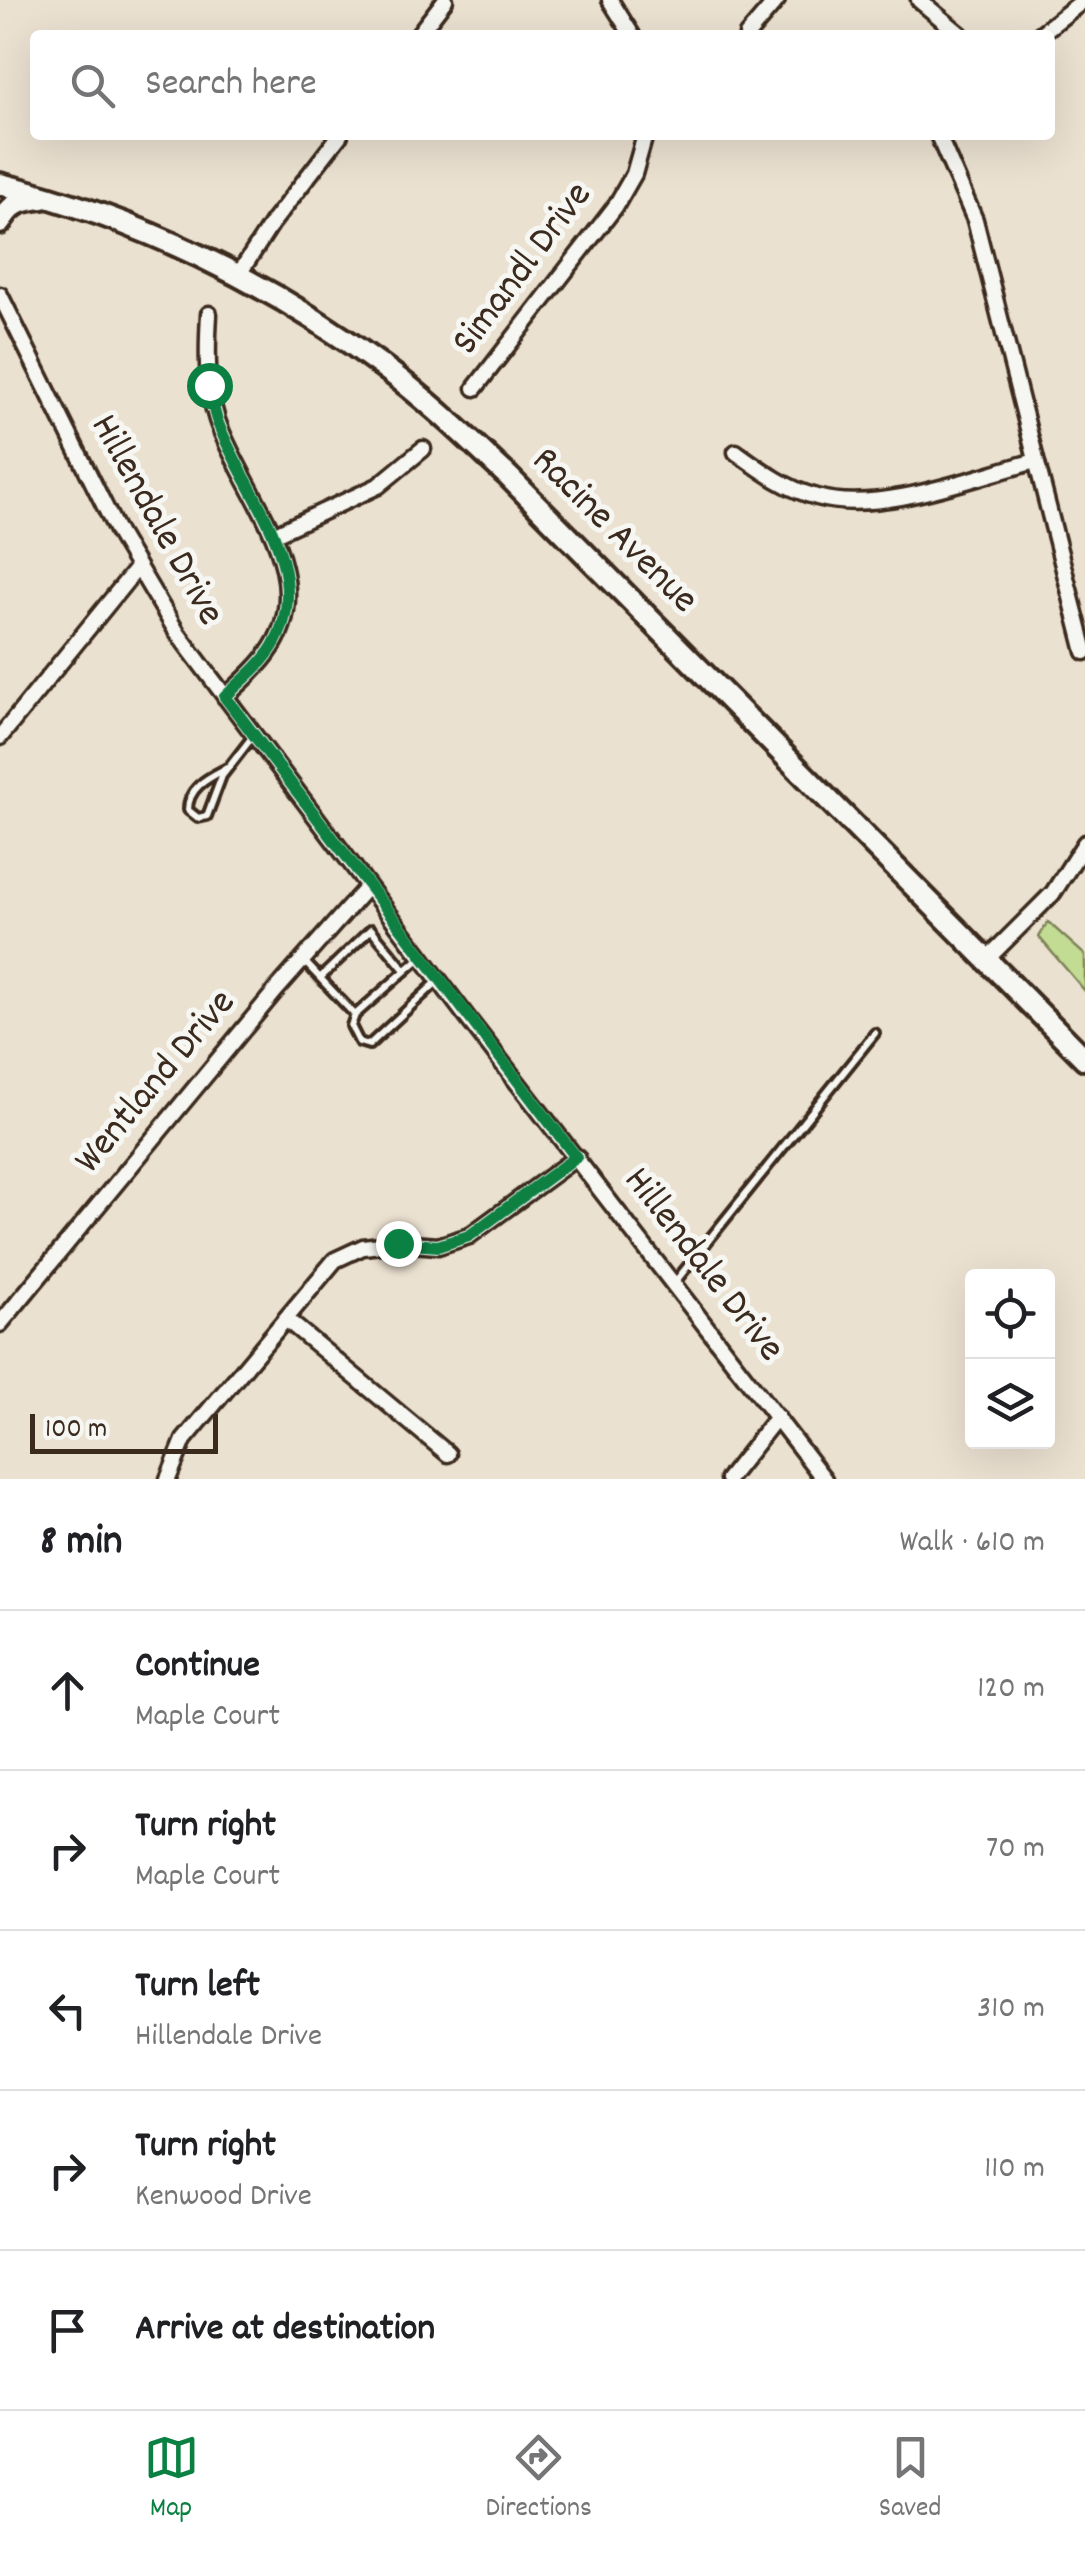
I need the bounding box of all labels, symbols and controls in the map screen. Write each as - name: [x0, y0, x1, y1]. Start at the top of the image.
- search box: [30, 30, 1055, 140]
- icon: search: [65, 58, 120, 113]
- text: Search here: [145, 58, 317, 113]
- street label: Simandl Drive: [440, 171, 608, 369]
- route start: [187, 363, 233, 409]
- street label: Hillendale Drive: [73, 405, 237, 637]
- street label: Racine Avenue: [516, 435, 710, 629]
- street label: Wentland Drive: [63, 978, 251, 1188]
- street label: Hillendale Drive: [608, 1156, 796, 1376]
- route end: [376, 1221, 422, 1267]
- map controls: [965, 1269, 1055, 1449]
- button: locate: [965, 1269, 1055, 1359]
- button: layers: [965, 1359, 1055, 1449]
- scale bar: [30, 1409, 218, 1454]
- text: 100 m: [45, 1411, 107, 1451]
- text: 8 min: [40, 1514, 122, 1574]
- text: Walk · 610 m: [899, 1521, 1045, 1567]
- text: Continue: [135, 1640, 260, 1695]
- icon: ahead: [40, 1663, 95, 1718]
- text: 120 m: [977, 1667, 1045, 1713]
- text: Maple Court: [135, 1695, 280, 1741]
- text: Turn right: [135, 1800, 276, 1855]
- icon: right: [40, 1823, 95, 1878]
- text: 70 m: [986, 1827, 1045, 1873]
- text: Maple Court: [135, 1855, 280, 1901]
- text: Turn left: [135, 1960, 260, 2015]
- icon: left: [40, 1983, 95, 2038]
- text: 310 m: [977, 1987, 1045, 2033]
- text: Hillendale Drive: [135, 2015, 322, 2061]
- text: Turn right: [135, 2120, 276, 2175]
- icon: right: [40, 2143, 95, 2198]
- text: 110 m: [984, 2147, 1045, 2193]
- text: Kenwood Drive: [135, 2175, 312, 2221]
- icon: arrive: [40, 2303, 95, 2358]
- text: Arrive at destination: [135, 2303, 435, 2358]
- tab: Map: [144, 2430, 199, 2530]
- tab: Directions: [486, 2430, 592, 2530]
- tab: Saved: [879, 2430, 941, 2530]

